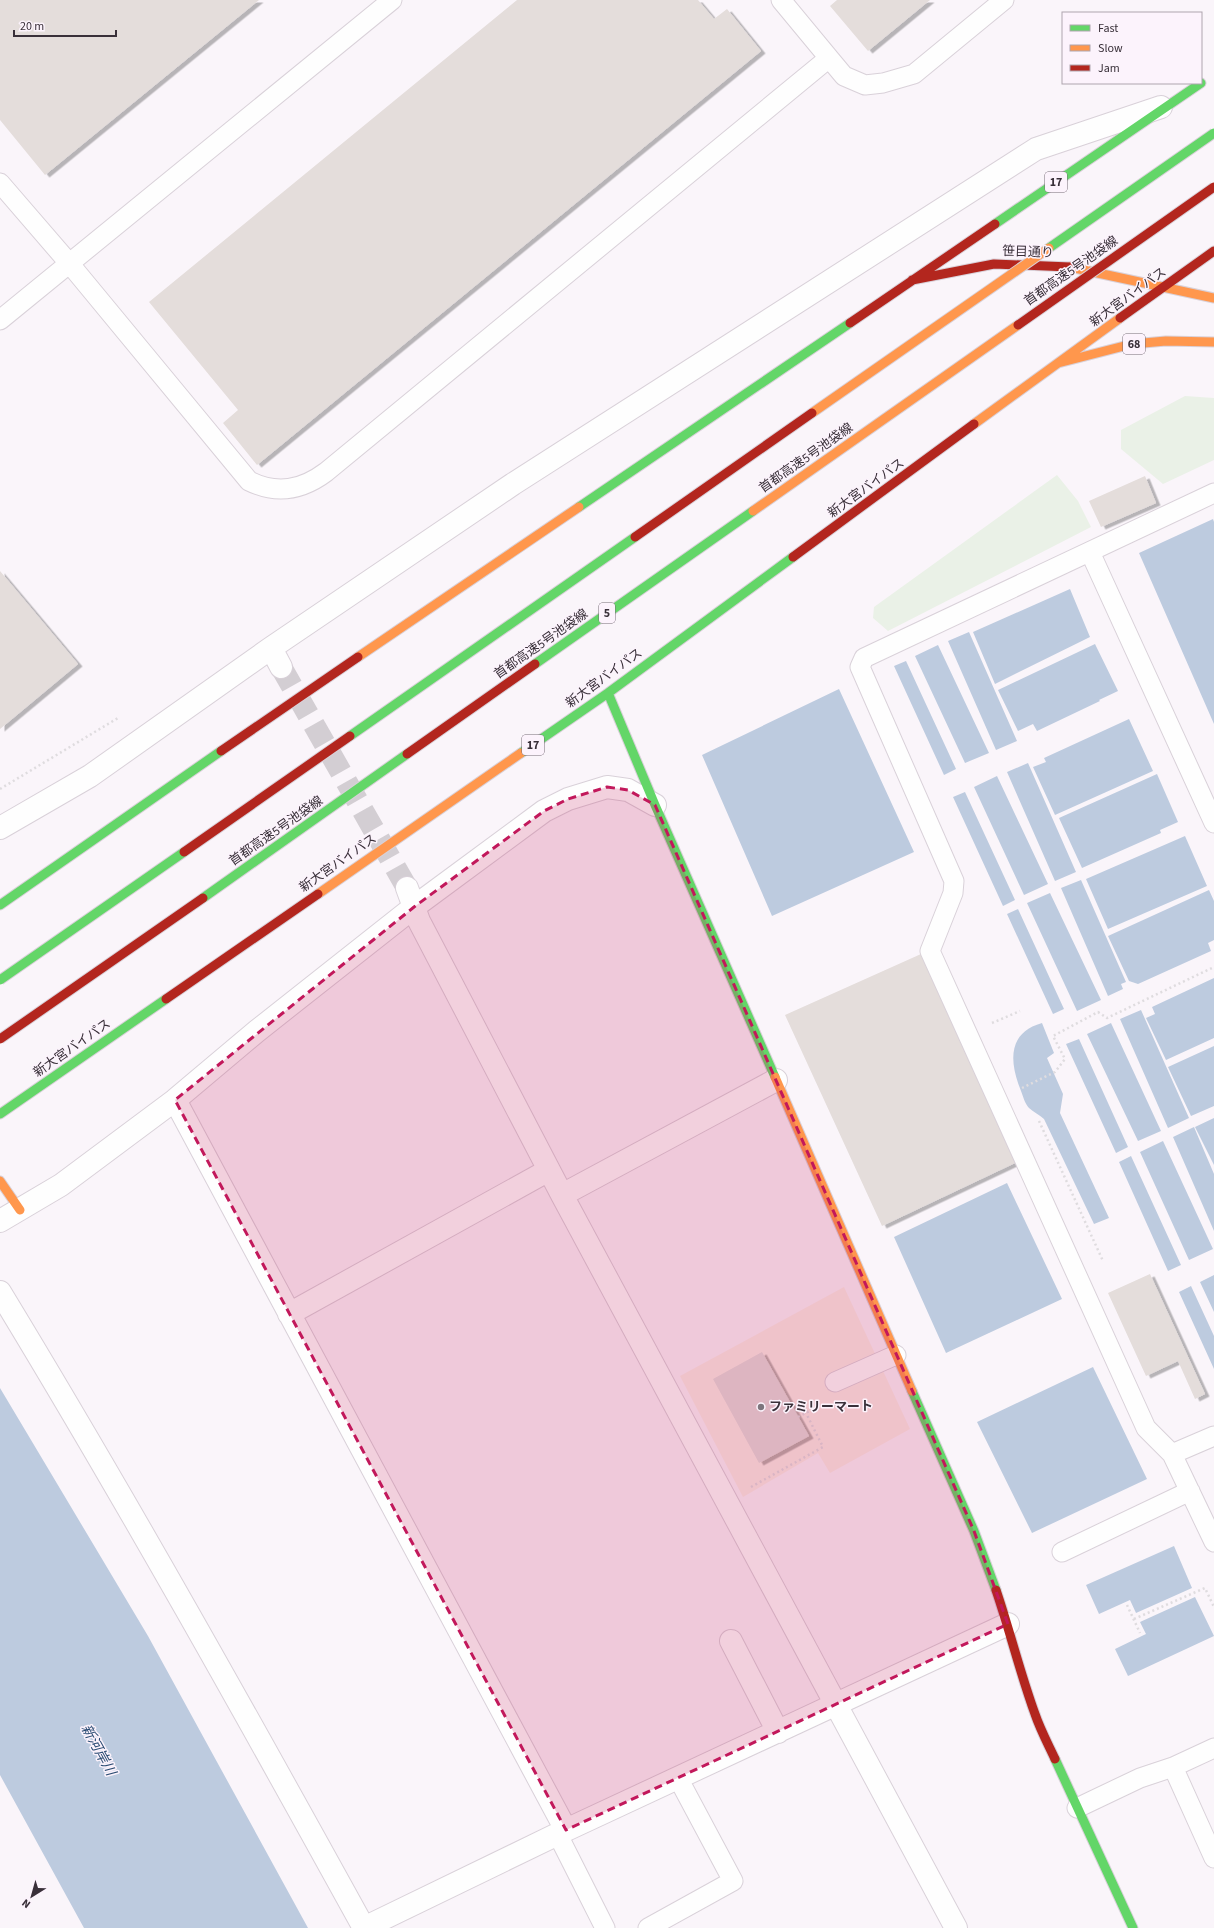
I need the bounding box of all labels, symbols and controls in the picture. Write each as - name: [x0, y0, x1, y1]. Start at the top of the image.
- scale bar: [14, 12, 116, 38]
- legend: [1062, 12, 1202, 84]
- text: 20 m: [20, 18, 44, 35]
- text: Fast: [1098, 20, 1118, 37]
- text: Slow: [1098, 40, 1123, 57]
- text: Jam: [1098, 60, 1120, 77]
- road number: 17: [1045, 172, 1067, 192]
- street label: 首都高速5号池袋線: [1021, 232, 1121, 310]
- street label: 笹目通り: [1002, 242, 1054, 262]
- street label: 新大宮バイパス: [1086, 263, 1170, 331]
- road number: 68: [1123, 334, 1145, 354]
- street label: 首都高速5号池袋線: [756, 419, 856, 497]
- street label: 新大宮バイパス: [824, 454, 908, 522]
- road number: 5: [599, 603, 615, 623]
- street label: 首都高速5号池袋線: [491, 605, 591, 683]
- street label: 新大宮バイパス: [562, 644, 646, 712]
- road number: 17: [522, 735, 544, 755]
- street label: 首都高速5号池袋線: [226, 792, 326, 870]
- street label: 新大宮バイパス: [296, 830, 380, 896]
- street label: 新大宮バイパス: [30, 1015, 114, 1081]
- place label: ファミリーマート: [769, 1398, 873, 1416]
- marker: ファミリーマート: [756, 1402, 766, 1412]
- water label: 新河岸川: [76, 1721, 121, 1781]
- north arrow: [12, 1876, 52, 1916]
- text: N: [19, 1895, 34, 1912]

